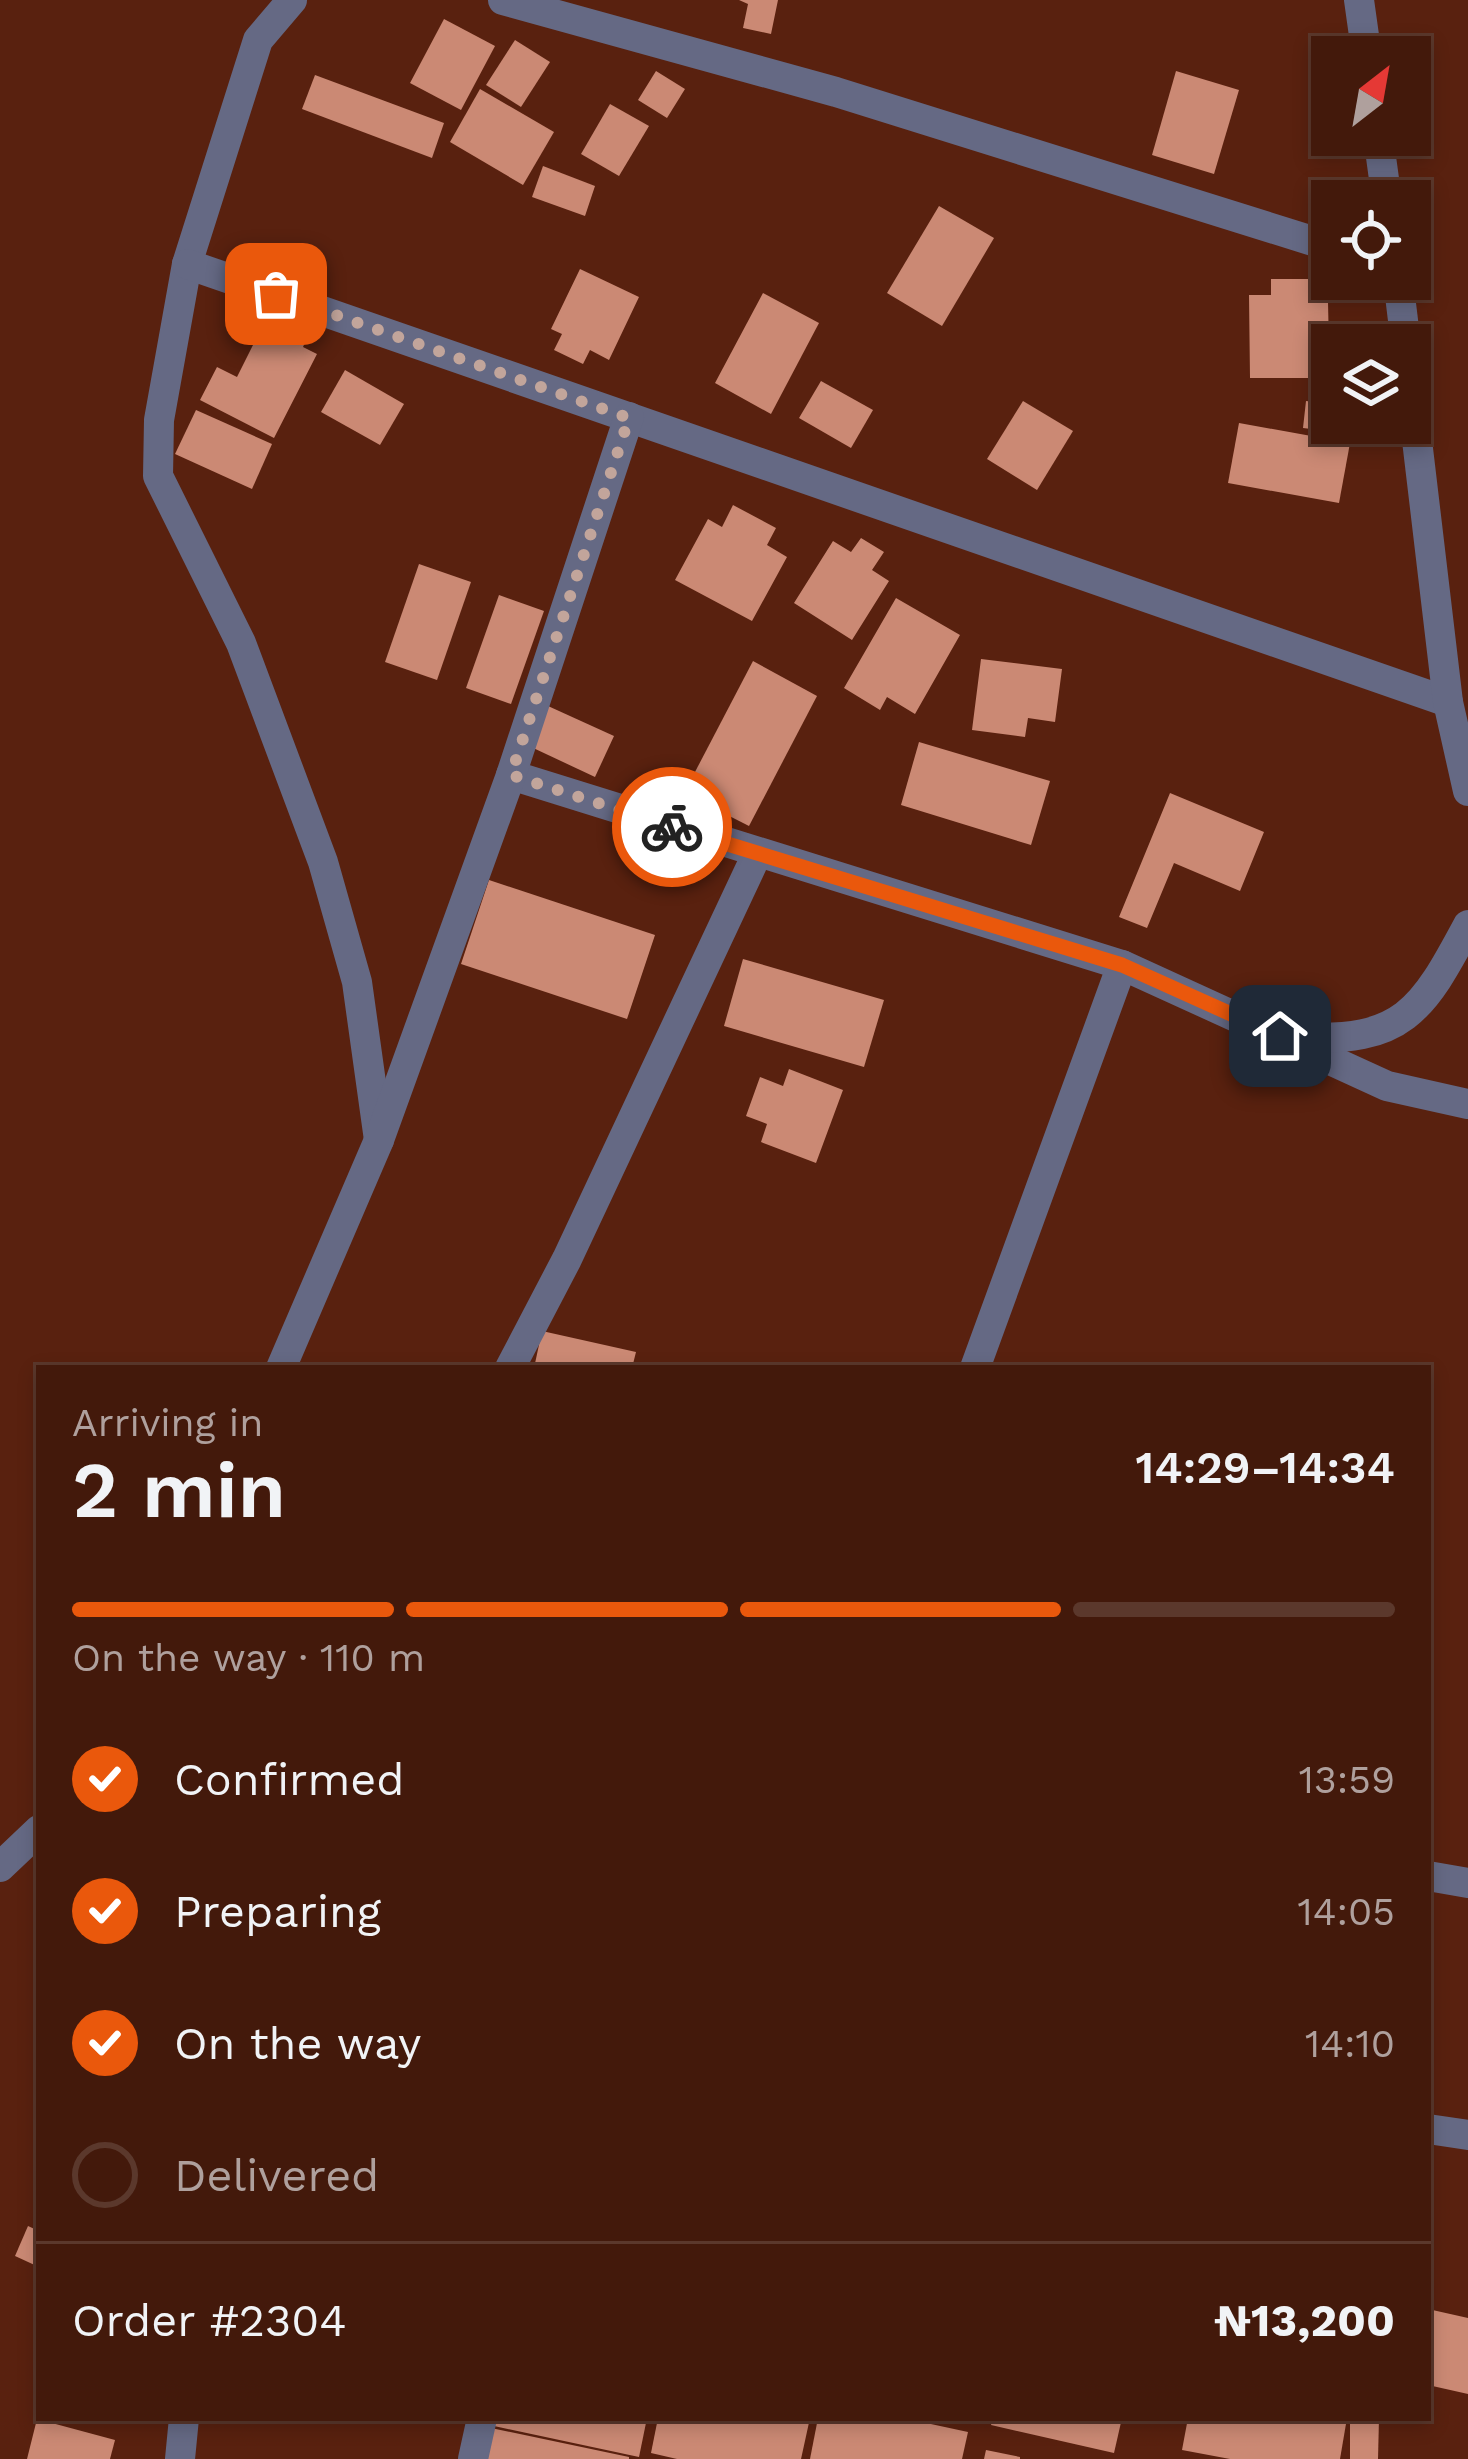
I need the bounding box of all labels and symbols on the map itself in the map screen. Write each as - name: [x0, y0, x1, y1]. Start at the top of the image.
- north arrow: [1311, 36, 1431, 156]
- pin: [225, 243, 327, 345]
- courier: [612, 767, 732, 887]
- pin: [1229, 985, 1331, 1087]

